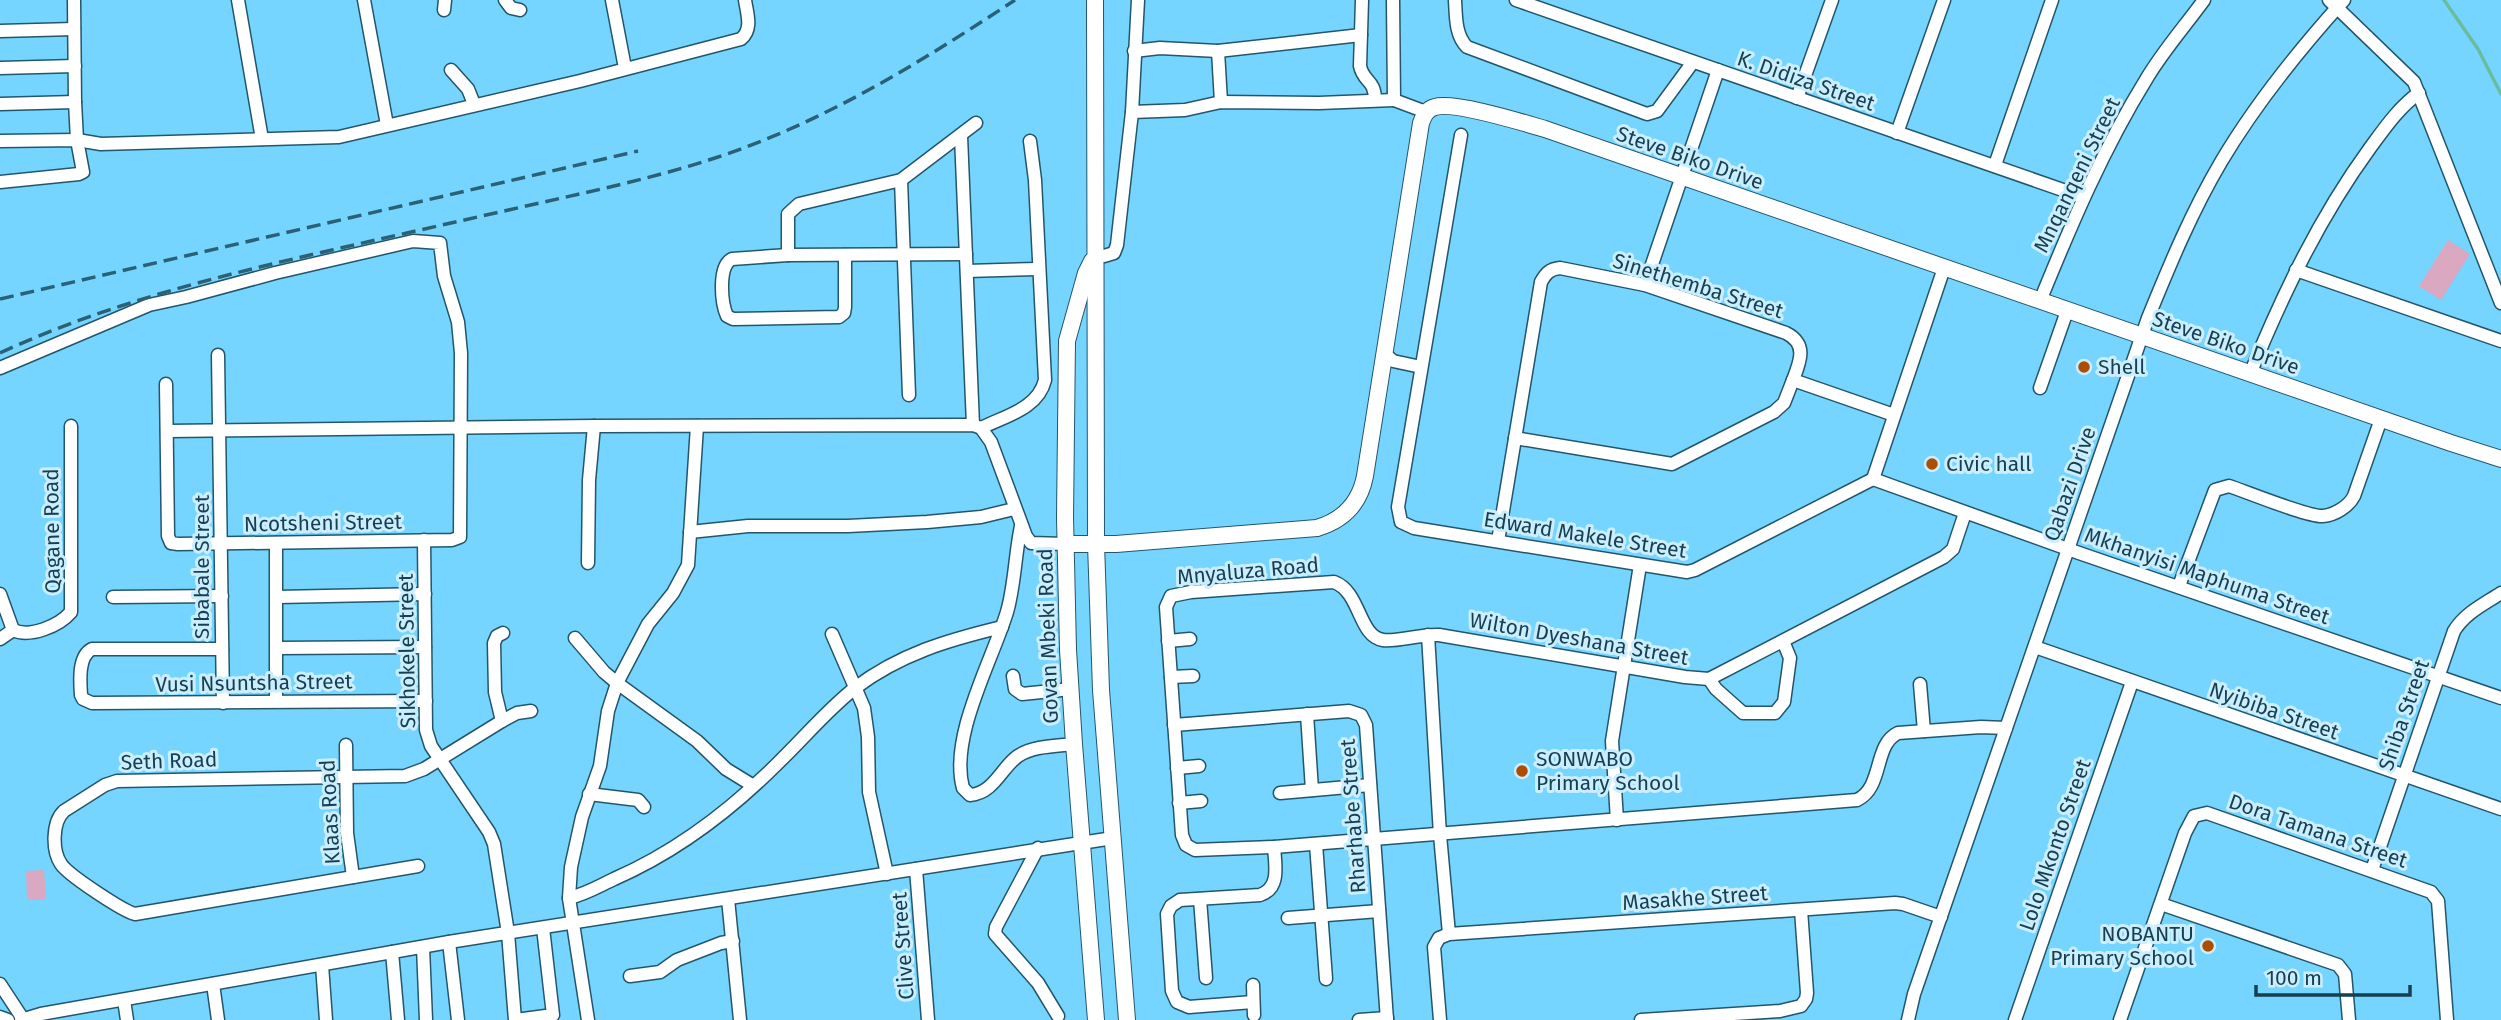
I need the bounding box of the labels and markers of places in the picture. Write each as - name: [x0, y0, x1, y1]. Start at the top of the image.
- place label: Shell: [2098, 354, 2146, 380]
- marker: Shell: [2076, 359, 2092, 375]
- place label: Civic hall: [1946, 451, 2031, 477]
- marker: Civic hall: [1924, 456, 1940, 472]
- place label: SONWABO Primary School: [1536, 746, 1680, 796]
- marker: SONWABO Primary School: [1514, 763, 1530, 779]
- place label: NOBANTU Primary School: [2050, 921, 2194, 971]
- marker: NOBANTU Primary School: [2200, 938, 2216, 954]

